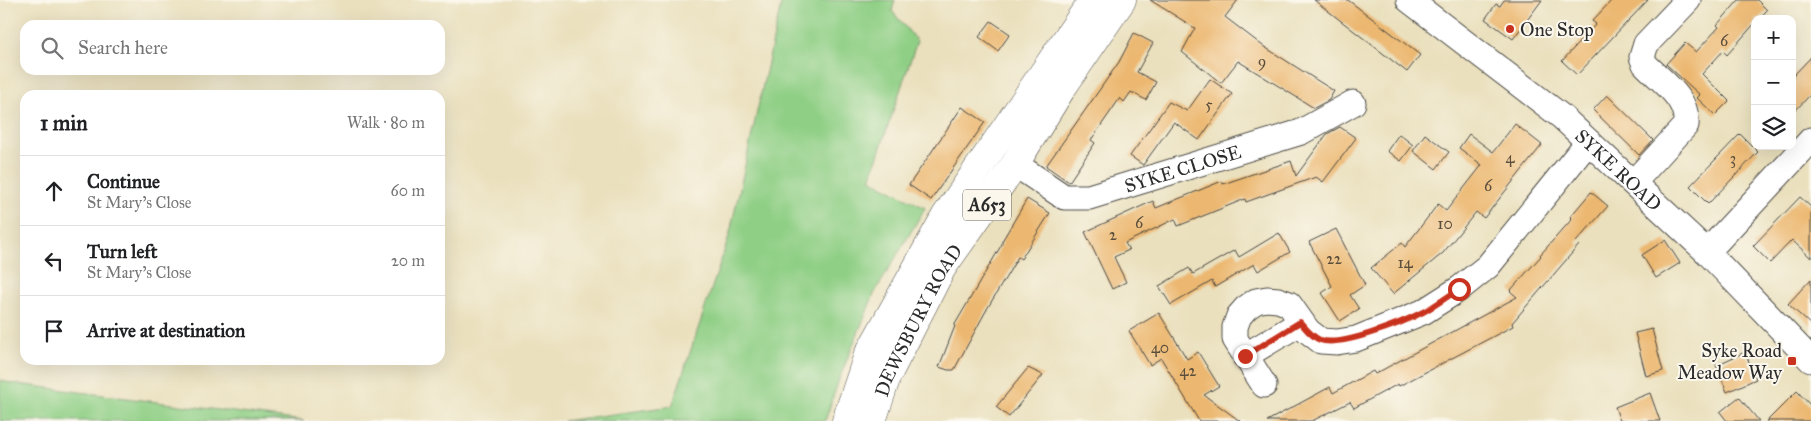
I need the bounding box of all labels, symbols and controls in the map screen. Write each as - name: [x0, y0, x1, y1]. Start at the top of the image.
- map controls: [1751, 15, 1796, 150]
- button: +: [1751, 15, 1796, 60]
- place label: One Stop: [1520, 18, 1594, 41]
- search box: [20, 20, 445, 75]
- marker: One Stop: [1504, 23, 1516, 35]
- house number: 6: [1720, 31, 1729, 50]
- icon: search: [38, 34, 66, 62]
- text: Search here: [78, 36, 168, 59]
- house number: 9: [1258, 52, 1266, 71]
- button: −: [1751, 60, 1796, 105]
- house number: 5: [1205, 95, 1213, 114]
- button: layers: [1751, 105, 1796, 150]
- text: 1 min: [40, 110, 88, 136]
- text: Walk · 80 m: [347, 113, 425, 132]
- street label: SYKE ROAD: [1570, 124, 1666, 216]
- street label: SYKE CLOSE: [1122, 140, 1244, 197]
- house number: 4: [1506, 148, 1516, 167]
- house number: 3: [1730, 149, 1736, 168]
- text: Continue: [87, 170, 160, 193]
- house number: 6: [1484, 176, 1493, 195]
- icon: ahead: [40, 177, 68, 205]
- text: 60 m: [391, 181, 425, 200]
- road number: A653: [963, 190, 1011, 220]
- text: St Mary's Close: [87, 193, 191, 212]
- house number: 6: [1135, 213, 1144, 232]
- house number: 10: [1437, 214, 1453, 233]
- house number: 2: [1109, 225, 1117, 244]
- text: Turn left: [87, 240, 157, 263]
- street label: DEWSBURY ROAD: [870, 240, 967, 400]
- icon: left: [40, 247, 68, 275]
- house number: 22: [1326, 249, 1342, 268]
- text: 20 m: [391, 251, 425, 270]
- house number: 14: [1397, 253, 1414, 272]
- text: St Mary's Close: [87, 263, 191, 282]
- route start: [1448, 278, 1471, 301]
- icon: arrive: [40, 317, 68, 345]
- text: Arrive at destination: [87, 319, 245, 342]
- house number: 40: [1151, 338, 1169, 357]
- place label: Syke Road Meadow Way: [1677, 339, 1783, 384]
- route end: [1234, 345, 1257, 368]
- marker: Syke Road Meadow Way: [1786, 355, 1798, 367]
- house number: 42: [1180, 361, 1197, 380]

